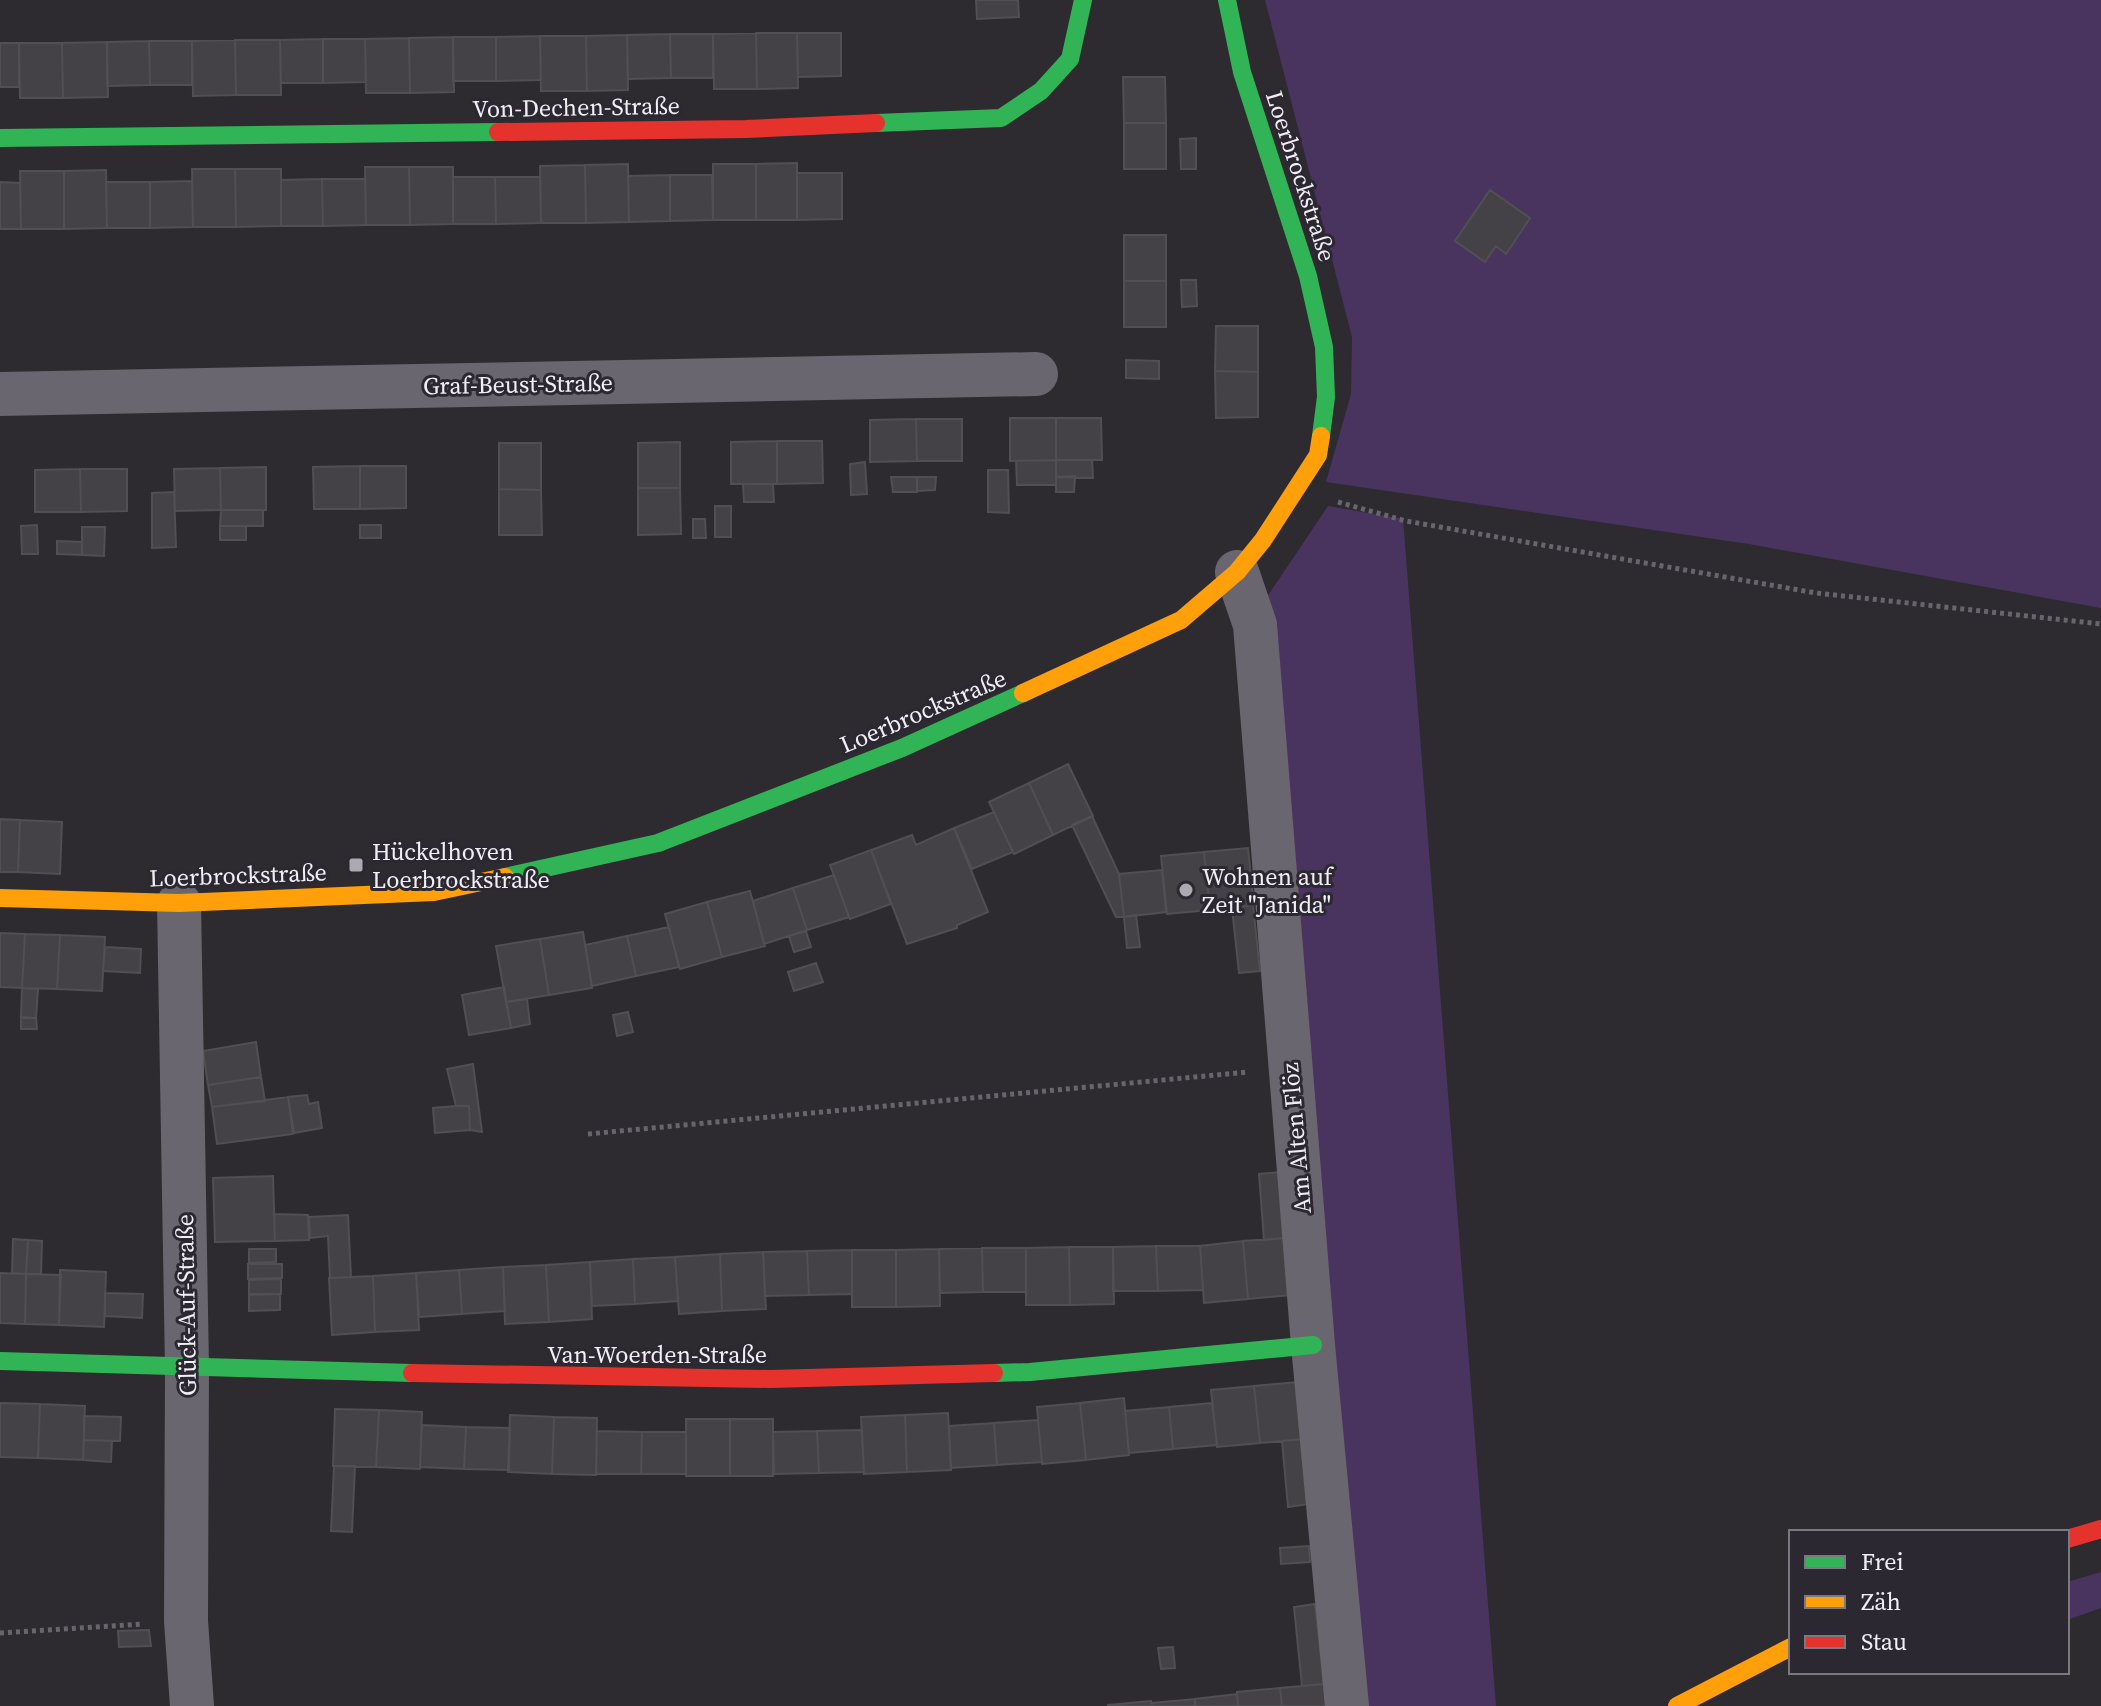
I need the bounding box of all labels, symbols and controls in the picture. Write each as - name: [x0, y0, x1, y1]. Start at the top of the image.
- street label: Loerbrockstraße: [1258, 86, 1344, 266]
- street label: Von-Dechen-Straße: [472, 89, 680, 125]
- street label: Graf-Beust-Straße: [423, 366, 613, 402]
- street label: Loerbrockstraße: [835, 661, 1011, 761]
- place label: Hückelhoven Loerbrockstraße: [372, 835, 550, 896]
- street label: Loerbrockstraße: [149, 855, 327, 895]
- marker: Hückelhoven Loerbrockstraße: [347, 856, 365, 874]
- place label: Wohnen auf Zeit "Janida": [1202, 860, 1335, 921]
- marker: Wohnen auf Zeit "Janida": [1177, 881, 1195, 899]
- street label: Am Alten Flöz: [1273, 1061, 1319, 1215]
- street label: Glück-Auf-Straße: [168, 1214, 204, 1396]
- street label: Van-Woerden-Straße: [547, 1338, 767, 1371]
- legend: [1789, 1530, 2069, 1674]
- text: Frei: [1861, 1545, 1904, 1578]
- text: Zäh: [1861, 1585, 1901, 1618]
- text: Stau: [1861, 1625, 1907, 1658]

